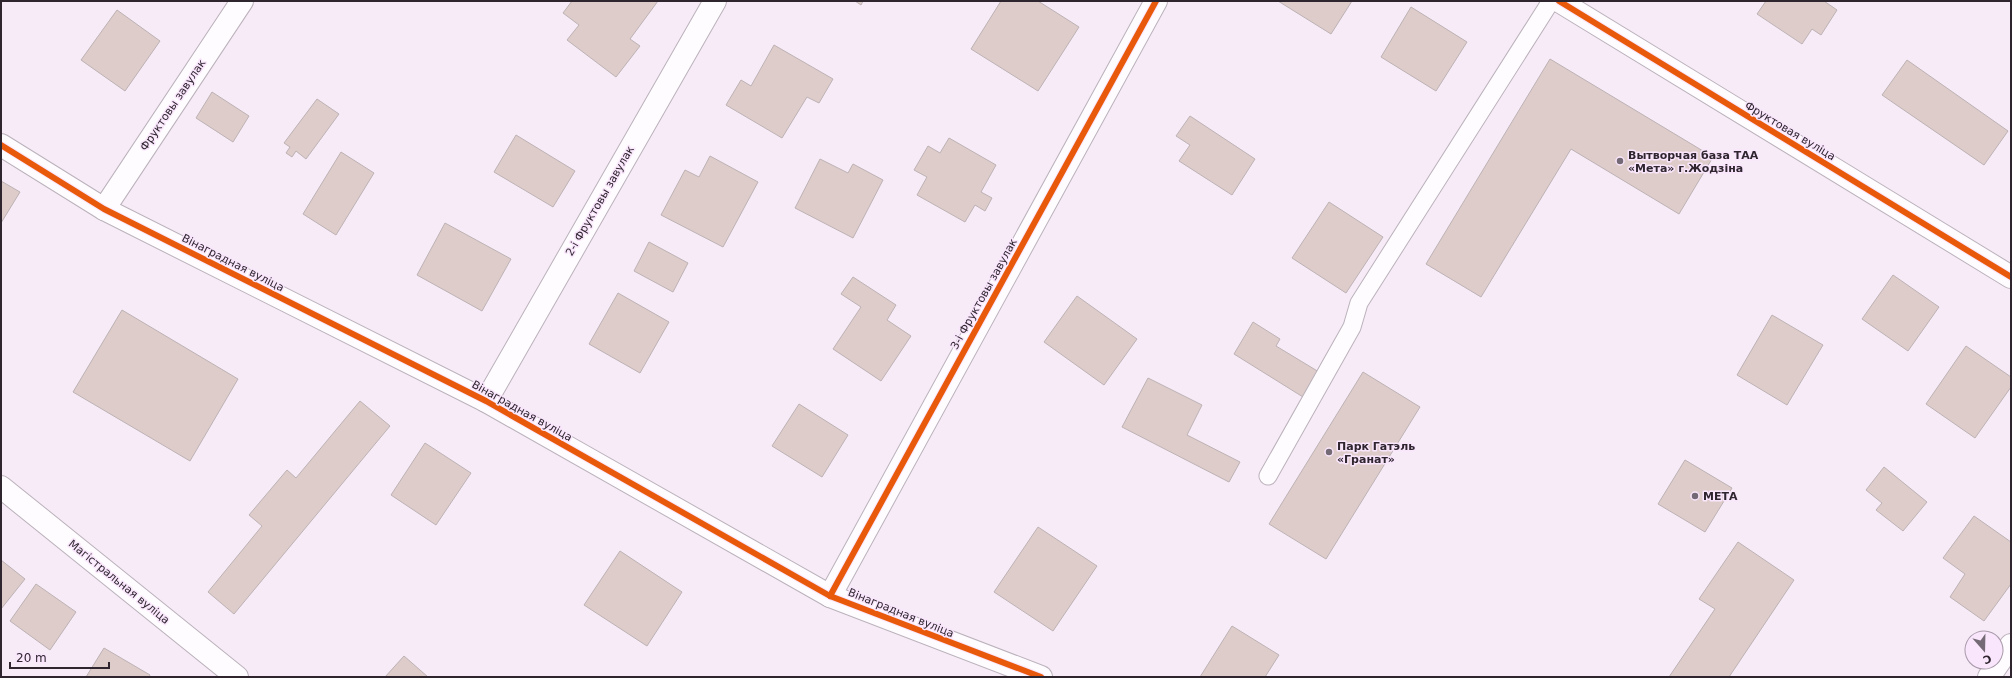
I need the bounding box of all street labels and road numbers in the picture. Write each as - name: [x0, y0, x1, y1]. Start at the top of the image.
- street label: Фруктовы завулак: [138, 57, 209, 153]
- street label: Фруктовая вуліца: [1742, 99, 1838, 163]
- street label: 2-і Фруктовы завулак: [563, 143, 637, 258]
- street label: Вінаградная вуліца: [180, 232, 286, 294]
- street label: 3-і Фруктовы завулак: [948, 236, 1020, 352]
- street label: Вінаградная вуліца: [469, 378, 575, 444]
- street label: Магістральная вуліца: [66, 537, 172, 627]
- street label: Вінаградная вуліца: [846, 586, 956, 640]

